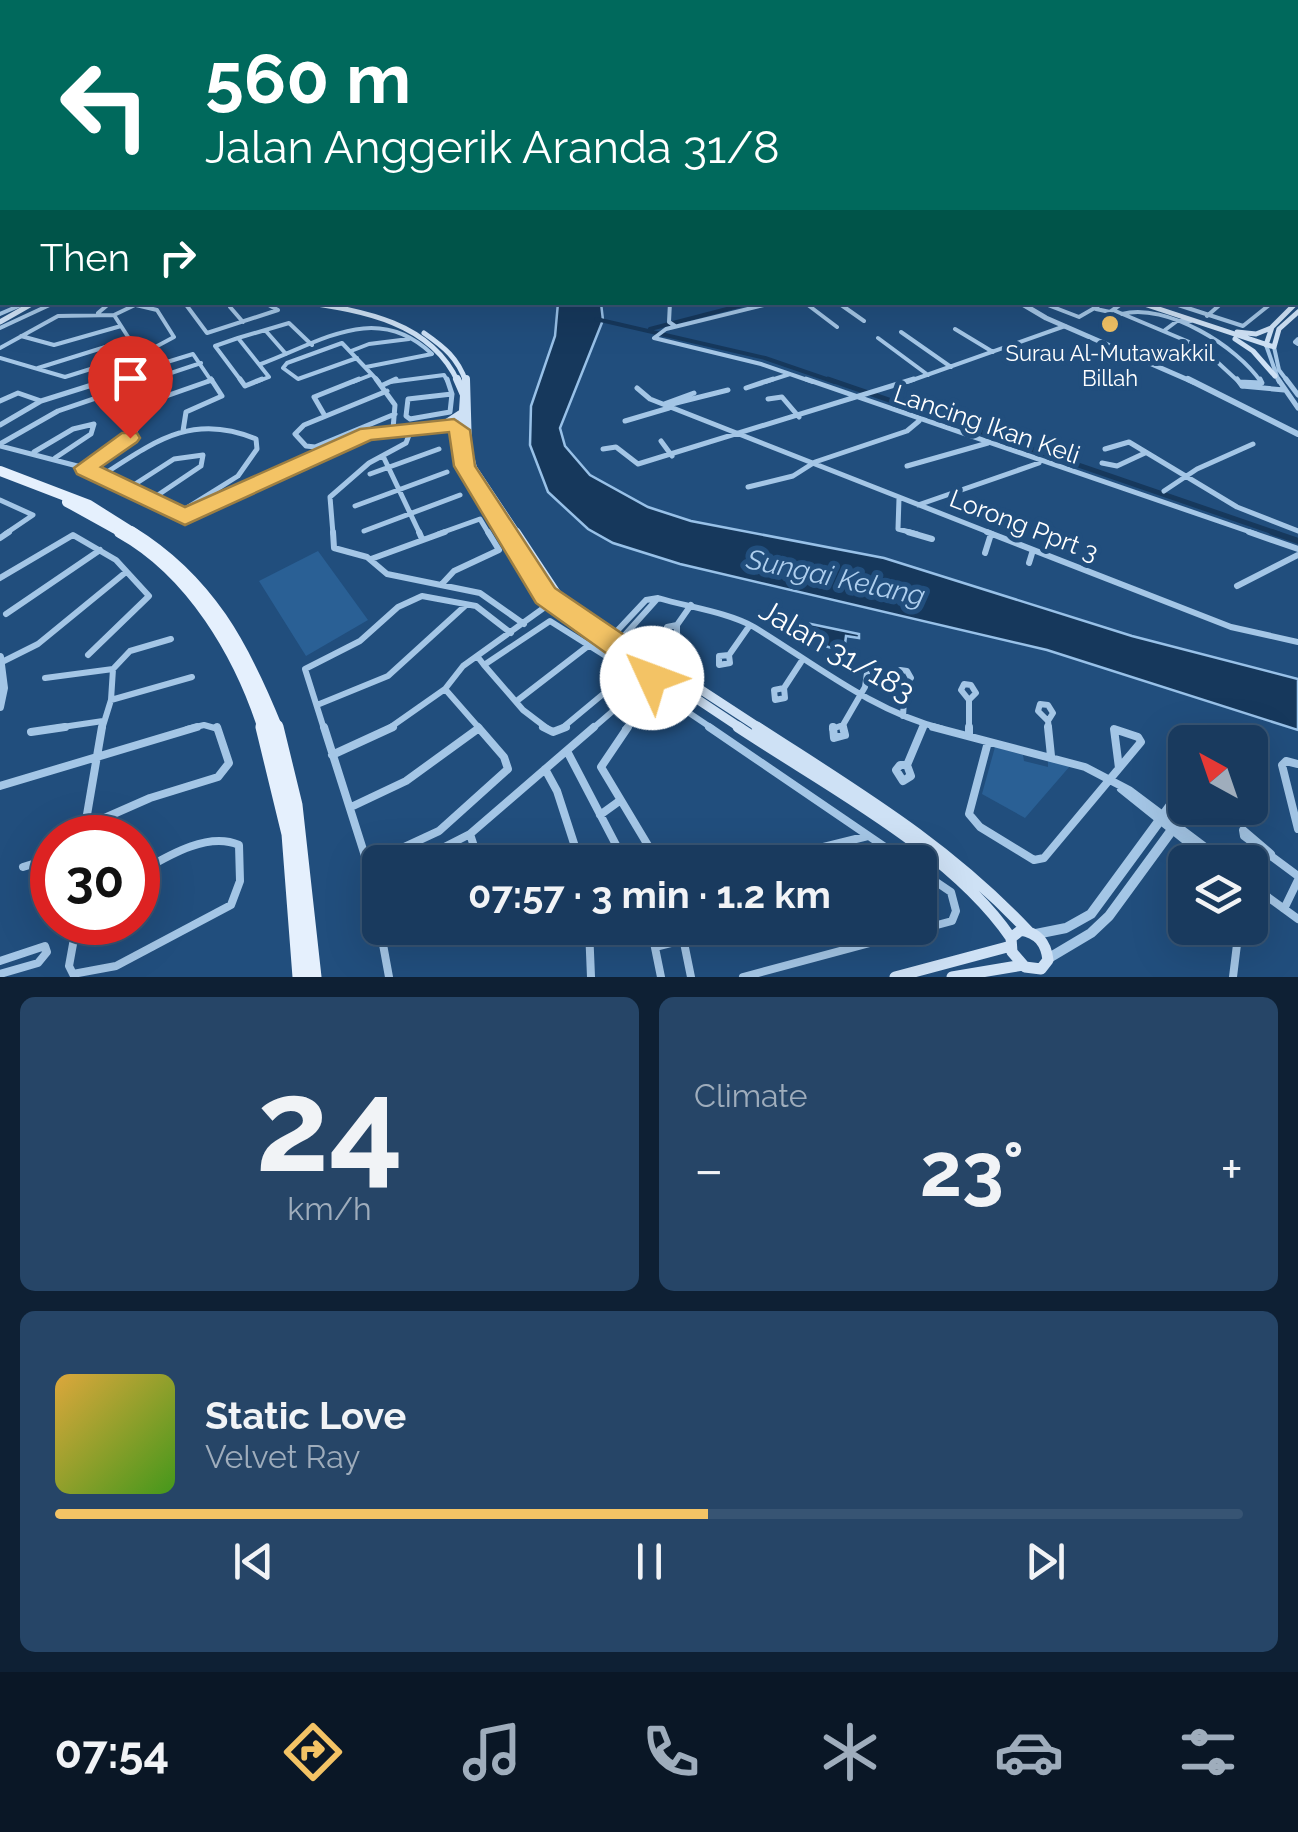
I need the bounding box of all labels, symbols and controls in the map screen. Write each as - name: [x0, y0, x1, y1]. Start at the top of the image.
- text: 560 m: [205, 37, 411, 119]
- icon: left: [40, 40, 170, 170]
- text: Jalan Anggerik Aranda 31/8: [205, 121, 780, 174]
- icon: right: [150, 230, 205, 285]
- text: Then: [40, 235, 130, 280]
- marker: Surau Al-Mutawakkil Billah: [1099, 313, 1121, 335]
- pin: [88, 336, 173, 439]
- place label: Surau Al-Mutawakkil Billah: [1006, 340, 1214, 391]
- icon: arrive: [103, 351, 158, 406]
- street label: Lancing Ikan Keli: [890, 378, 1084, 470]
- street label: Lorong Pprt 3: [945, 483, 1103, 567]
- water label: Sungai Kelang: [743, 542, 928, 613]
- street label: Jalan 31/183: [754, 592, 921, 709]
- position arrow: [600, 626, 704, 730]
- north arrow: [1168, 725, 1268, 825]
- map controls: [1168, 725, 1268, 945]
- speed limit sign: 30: [30, 815, 160, 945]
- button: layers: [1168, 845, 1268, 945]
- text: 07:57 · 3 min · 1.2 km: [468, 872, 831, 917]
- text: 24: [256, 1049, 403, 1201]
- text: Climate: [694, 1077, 808, 1114]
- text: 23°: [920, 1125, 1024, 1214]
- text: −: [694, 1137, 724, 1202]
- text: +: [1220, 1137, 1243, 1202]
- text: km/h: [287, 1190, 372, 1227]
- text: Static Love: [205, 1393, 406, 1438]
- text: Velvet Ray: [205, 1438, 360, 1475]
- icon: previous: [226, 1534, 281, 1589]
- icon: pause: [622, 1534, 677, 1589]
- icon: next: [1018, 1534, 1073, 1589]
- icon: directions: [278, 1717, 348, 1787]
- icon: music: [457, 1717, 527, 1787]
- icon: phone: [636, 1717, 706, 1787]
- icon: climate: [815, 1717, 885, 1787]
- icon: car: [994, 1717, 1064, 1787]
- icon: filters: [1173, 1717, 1243, 1787]
- text: 07:54: [55, 1726, 169, 1779]

